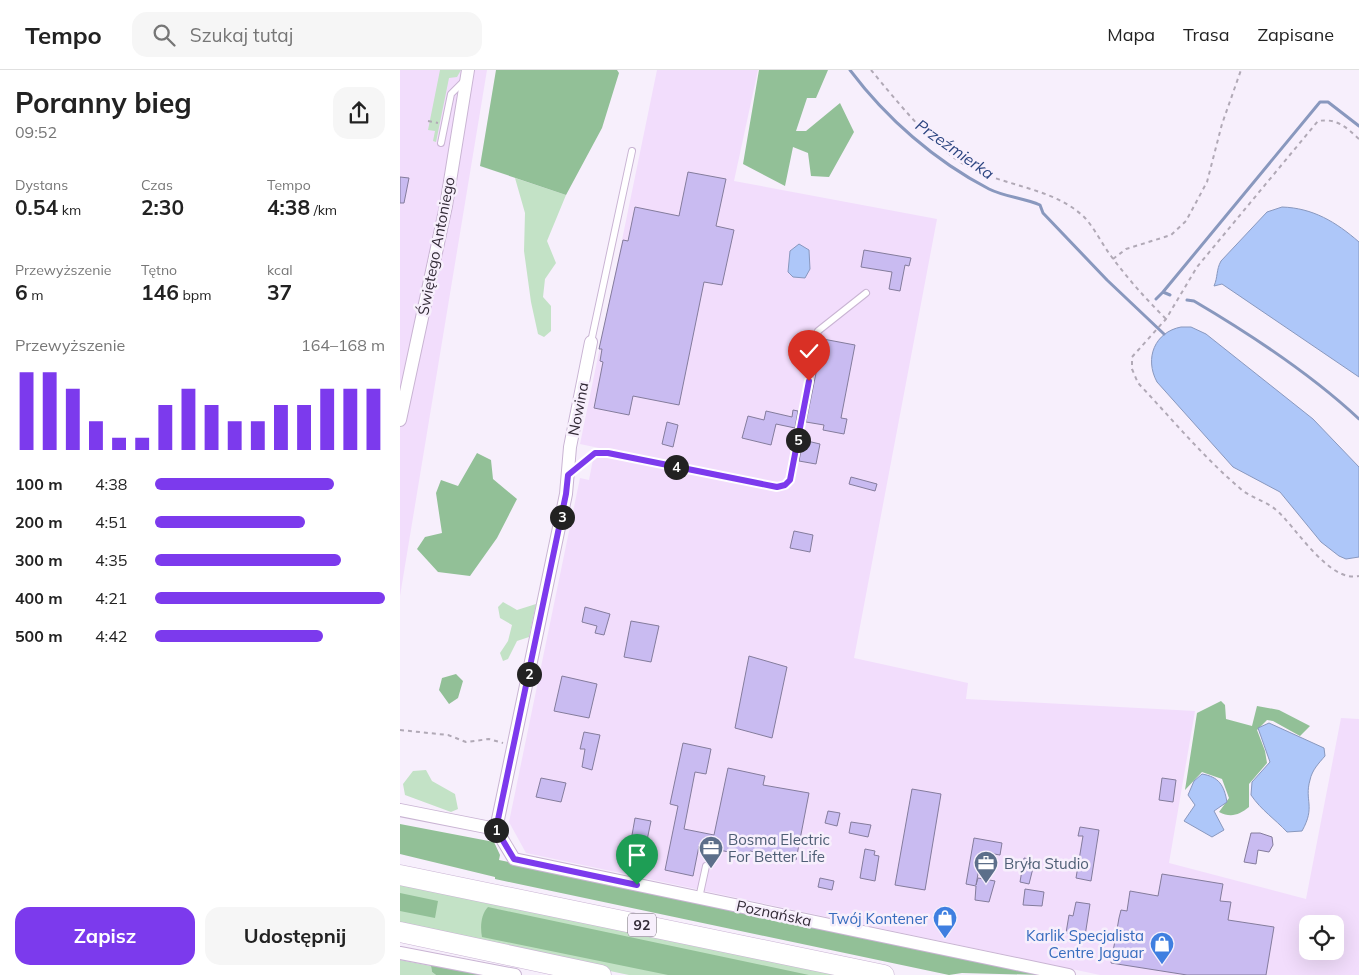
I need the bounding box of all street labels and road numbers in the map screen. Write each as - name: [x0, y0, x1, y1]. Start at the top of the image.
- street label: Świętego Antoniego: [413, 175, 459, 317]
- street label: Nowina: [564, 381, 592, 437]
- street label: Poznańska: [735, 896, 813, 930]
- road number: 92: [628, 914, 656, 936]

